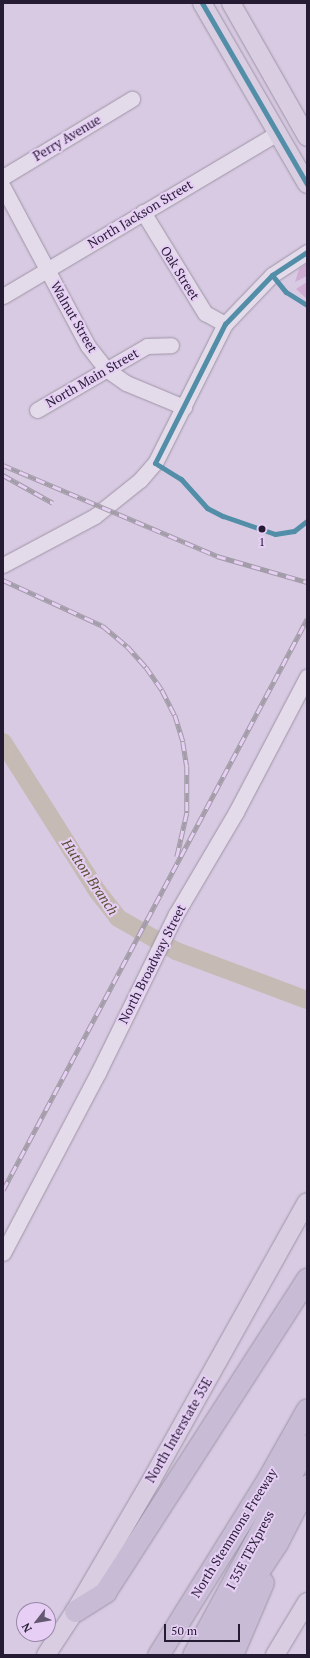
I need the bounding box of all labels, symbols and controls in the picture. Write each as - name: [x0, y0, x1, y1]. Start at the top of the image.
- street label: Perry Avenue: [30, 112, 104, 164]
- street label: North Jackson Street: [85, 177, 195, 251]
- street label: Oak Street: [157, 243, 203, 303]
- street label: Walnut Street: [47, 279, 101, 355]
- street label: North Main Street: [43, 345, 141, 411]
- marker: 1: [257, 524, 267, 534]
- place label: 1: [259, 535, 265, 549]
- water label: Hutton Branch: [58, 836, 122, 918]
- street label: North Broadway Street: [115, 902, 189, 1026]
- street label: North Interstate 35E: [143, 1375, 215, 1485]
- street label: North Stemmons Freeway: [188, 1465, 280, 1601]
- street label: I 35E TEXpress: [223, 1508, 277, 1592]
- north arrow: [16, 1602, 56, 1642]
- scale bar: [166, 1616, 242, 1642]
- text: N: [18, 1620, 35, 1635]
- text: 50 m: [171, 1623, 197, 1638]

